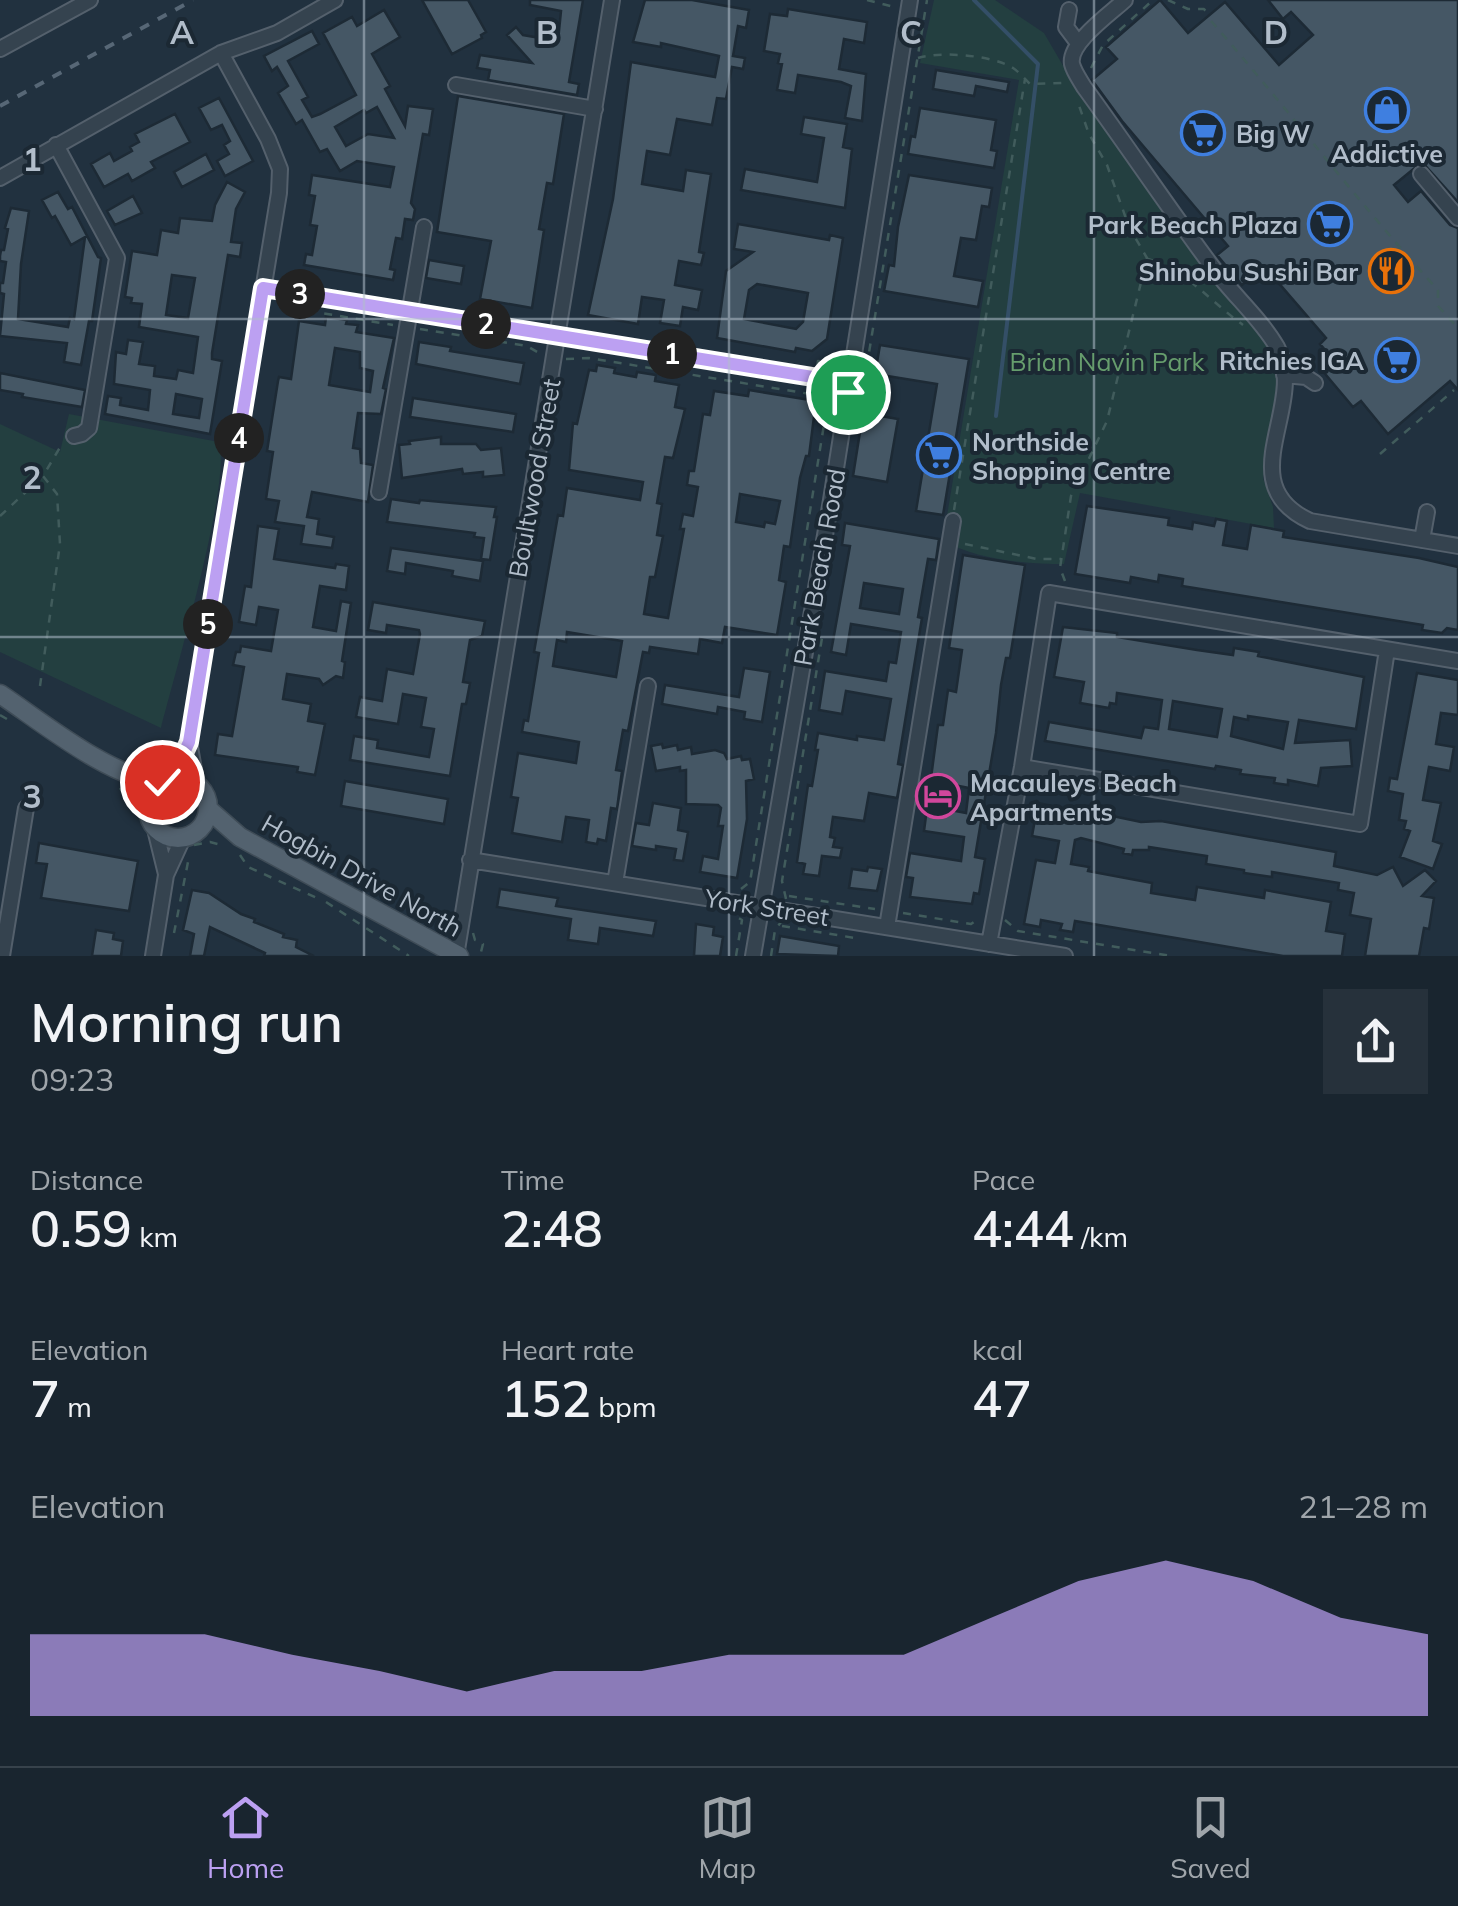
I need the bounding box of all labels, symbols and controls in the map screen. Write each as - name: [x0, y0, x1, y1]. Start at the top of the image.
- text: A: [170, 12, 194, 52]
- text: B: [536, 12, 558, 52]
- text: C: [900, 12, 922, 52]
- text: D: [1264, 12, 1288, 52]
- shop icon: Addictive: [1364, 87, 1410, 133]
- supermarket icon: Big W: [1180, 110, 1226, 156]
- place label: Big W: [1236, 118, 1310, 149]
- place label: Addictive: [1331, 138, 1443, 169]
- text: 1: [22, 139, 42, 179]
- supermarket icon: Park Beach Plaza: [1307, 201, 1353, 247]
- place label: Park Beach Plaza: [1088, 209, 1298, 240]
- restaurant icon: Shinobu Sushi Bar: [1368, 248, 1414, 294]
- place label: Shinobu Sushi Bar: [1139, 256, 1358, 287]
- pin: 3: [275, 269, 325, 319]
- text: 3: [292, 276, 308, 311]
- pin: 2: [461, 299, 511, 349]
- text: 2: [478, 306, 494, 341]
- pin: 1: [647, 329, 697, 379]
- text: 1: [664, 336, 680, 371]
- supermarket icon: Ritchies IGA: [1374, 337, 1420, 383]
- place label: Ritchies IGA: [1219, 345, 1364, 376]
- park label: Brian Navin Park: [1010, 346, 1206, 377]
- pin: [806, 350, 891, 435]
- icon: arrive: [821, 365, 876, 420]
- street label: Boultwood Street: [501, 376, 567, 580]
- pin: 4: [214, 413, 264, 463]
- text: 4: [231, 420, 247, 455]
- place label: Northside Shopping Centre: [972, 426, 1171, 486]
- supermarket icon: Northside Shopping Centre: [916, 432, 962, 478]
- text: 2: [22, 457, 42, 497]
- street label: Park Beach Road: [786, 466, 852, 668]
- pin: 5: [183, 599, 233, 649]
- text: 5: [200, 606, 216, 641]
- pin: [120, 740, 205, 825]
- icon: check: [135, 755, 190, 810]
- place label: Macauleys Beach Apartments: [970, 767, 1177, 827]
- hotel icon: Macauleys Beach Apartments: [915, 773, 961, 819]
- text: 3: [22, 776, 42, 816]
- street label: Hogbin Drive North: [257, 807, 467, 943]
- street label: York Street: [702, 882, 831, 932]
- text: Morning run: [30, 987, 343, 1056]
- button: share: [1323, 989, 1428, 1094]
- text: 09:23: [30, 1059, 114, 1099]
- text: Distance: [30, 1162, 143, 1197]
- text: Time: [501, 1162, 564, 1197]
- text: Pace: [972, 1162, 1035, 1197]
- text: 0.59: [30, 1197, 132, 1260]
- text: 2:48: [501, 1197, 603, 1260]
- text: 4:44: [972, 1197, 1074, 1260]
- text: km: [132, 1219, 178, 1254]
- text: /km: [1074, 1219, 1128, 1254]
- text: Elevation: [30, 1332, 148, 1367]
- text: Heart rate: [501, 1332, 634, 1367]
- text: kcal: [972, 1332, 1023, 1367]
- text: 7: [30, 1367, 60, 1430]
- text: 152: [501, 1367, 591, 1430]
- text: 47: [972, 1367, 1032, 1430]
- text: m: [60, 1389, 92, 1424]
- text: bpm: [591, 1389, 657, 1424]
- text: Elevation: [30, 1486, 165, 1526]
- text: 21–28 m: [1299, 1486, 1428, 1526]
- tab: Home: [207, 1790, 284, 1885]
- tab: Map: [698, 1790, 756, 1885]
- tab: Saved: [1170, 1790, 1251, 1885]

